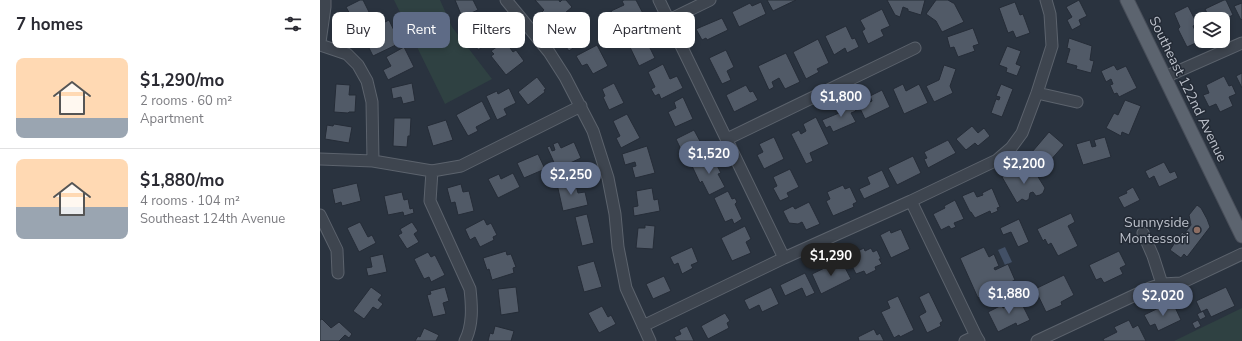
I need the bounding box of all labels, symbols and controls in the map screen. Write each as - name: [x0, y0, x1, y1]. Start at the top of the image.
- chip: Buy: [332, 12, 385, 48]
- chip: Rent: [393, 12, 450, 48]
- chip: Filters: [458, 12, 525, 48]
- chip: New: [533, 12, 590, 48]
- chip: Apartment: [598, 12, 695, 48]
- map controls: [1194, 12, 1230, 48]
- button: layers: [1194, 12, 1230, 48]
- text: 7 homes: [16, 13, 83, 36]
- icon: filters: [282, 13, 304, 35]
- street label: Southeast 122nd Avenue: [1144, 13, 1232, 165]
- text: $1,290/mo: [140, 69, 224, 92]
- icon: home: [48, 74, 96, 122]
- pin: $1,800: [808, 84, 874, 118]
- text: $1,800: [820, 88, 862, 106]
- text: 2 rooms · 60 m²: [140, 92, 232, 110]
- text: Apartment: [140, 110, 203, 128]
- pin: $1,520: [676, 141, 742, 175]
- text: $1,520: [688, 145, 730, 163]
- pin: $2,200: [991, 151, 1057, 185]
- text: $2,200: [1003, 155, 1045, 173]
- pin: $2,250: [538, 162, 604, 196]
- text: $2,250: [550, 166, 592, 184]
- text: $1,880/mo: [140, 169, 224, 192]
- icon: home: [48, 175, 96, 223]
- text: 4 rooms · 104 m²: [140, 192, 240, 210]
- text: Southeast 124th Avenue: [140, 210, 285, 228]
- place label: Sunnyside Montessori: [1120, 213, 1189, 248]
- marker: Sunnyside Montessori: [1192, 225, 1202, 235]
- pin: $1,290: [798, 243, 864, 277]
- text: $1,290: [810, 247, 852, 265]
- pin: $1,880: [976, 281, 1042, 315]
- pin: $2,020: [1130, 283, 1196, 317]
- text: $1,880: [988, 285, 1030, 303]
- text: $2,020: [1142, 287, 1184, 305]

